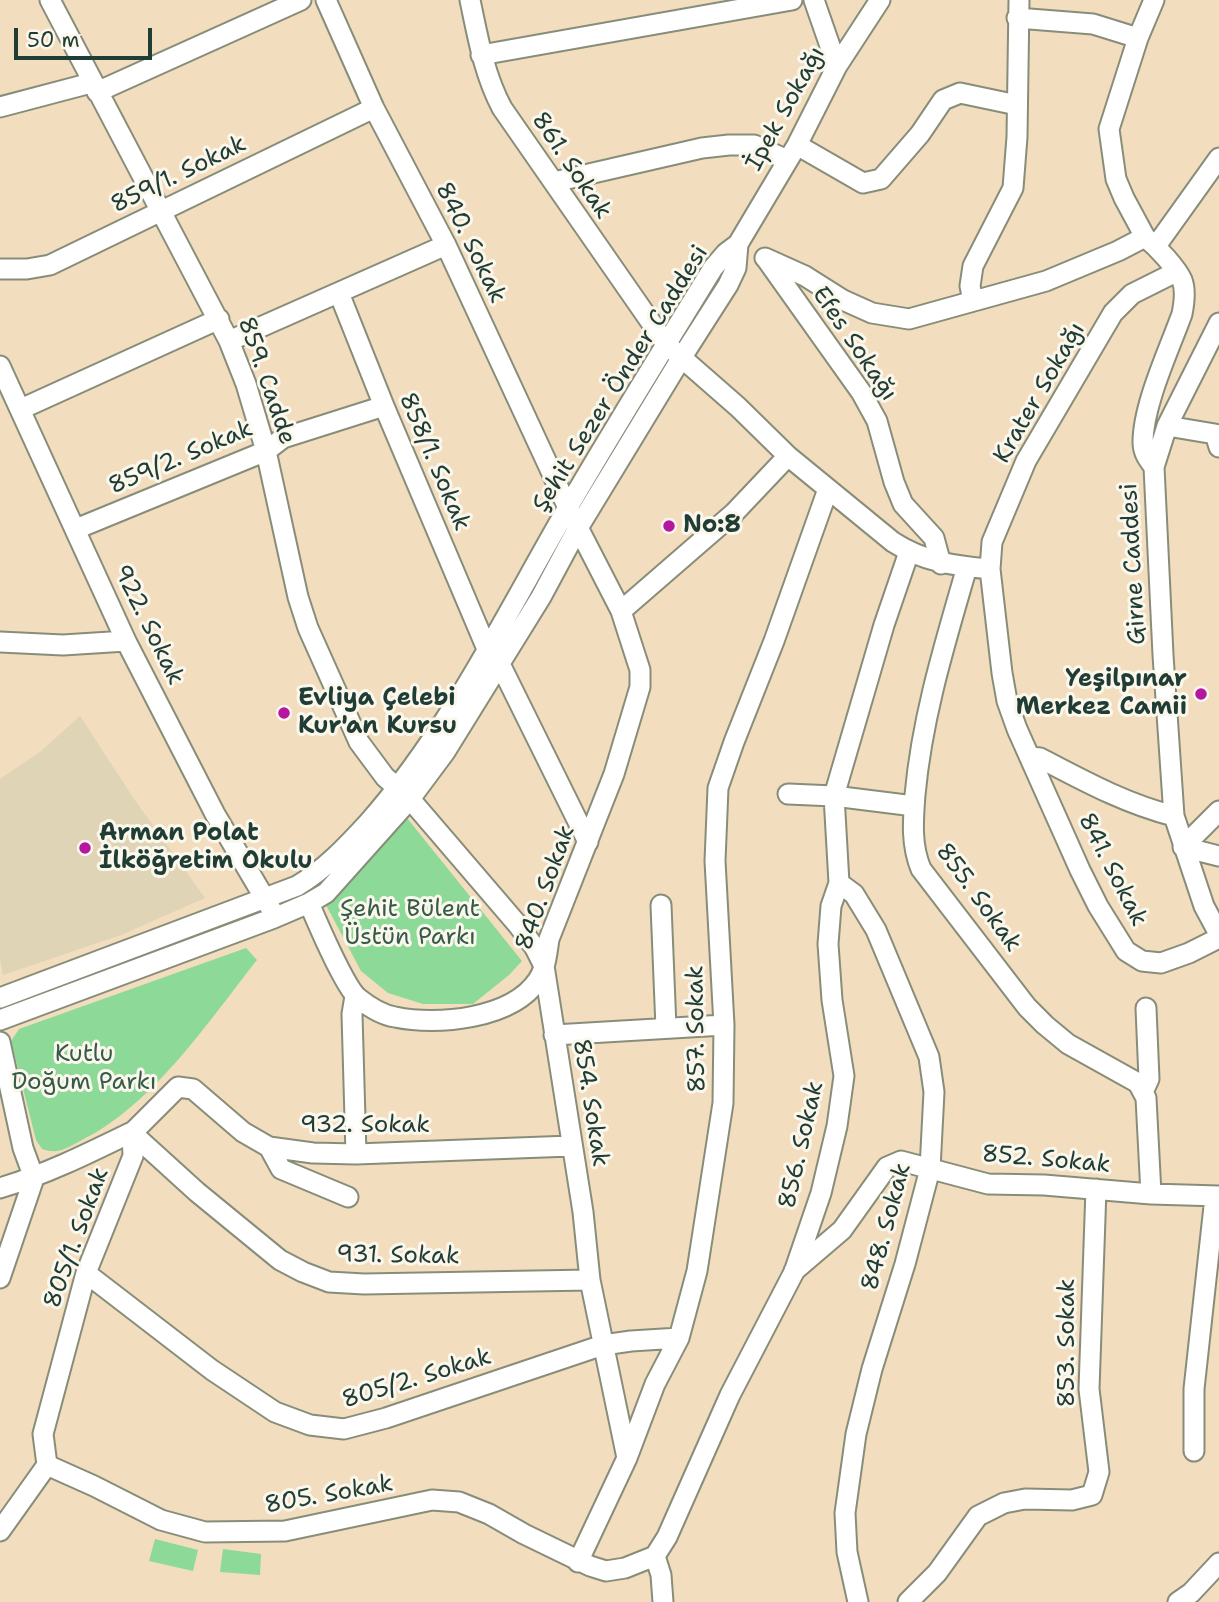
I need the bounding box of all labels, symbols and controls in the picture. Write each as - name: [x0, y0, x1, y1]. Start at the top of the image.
- scale bar: [18, 14, 156, 58]
- text: 50 m: [27, 26, 80, 54]
- street label: İpek Sokağı: [740, 42, 832, 176]
- street label: 861. Sokak: [525, 107, 617, 225]
- street label: 859/1. Sokak: [107, 130, 251, 220]
- street label: 840. Sokak: [428, 178, 512, 308]
- street label: Şehit Sezer Önder Caddesi: [527, 240, 715, 518]
- street label: Efes Sokağı: [805, 281, 903, 407]
- street label: 859. Cadde: [231, 314, 301, 448]
- street label: Krater Sokağı: [988, 318, 1092, 468]
- street label: 858/1. Sokak: [392, 389, 476, 535]
- street label: 859/2. Sokak: [105, 415, 257, 501]
- street label: Girne Caddesi: [1115, 482, 1153, 646]
- place label: No:8: [683, 512, 741, 540]
- marker: No:8: [661, 518, 677, 534]
- street label: 922. Sokak: [106, 560, 190, 690]
- place label: Yeşilpınar Merkez Camii: [1016, 666, 1187, 722]
- place label: Evliya Çelebi Kur'an Kursu: [298, 685, 457, 741]
- marker: Yeşilpınar Merkez Camii: [1193, 686, 1209, 702]
- marker: Evliya Çelebi Kur'an Kursu: [276, 705, 292, 721]
- street label: 841. Sokak: [1071, 809, 1153, 931]
- place label: Arman Polat İlköğretim Okulu: [99, 820, 312, 876]
- street label: 840. Sokak: [510, 822, 582, 954]
- street label: 855. Sokak: [929, 838, 1027, 958]
- marker: Arman Polat İlköğretim Okulu: [77, 840, 93, 856]
- park label: Şehit Bülent Üstün Parkı: [340, 896, 480, 952]
- street label: 857. Sokak: [681, 965, 713, 1093]
- street label: 854. Sokak: [566, 1037, 614, 1169]
- park label: Kutlu Doğum Parkı: [11, 1041, 157, 1097]
- street label: 856. Sokak: [773, 1079, 831, 1211]
- street label: 932. Sokak: [300, 1112, 430, 1140]
- street label: 852. Sokak: [981, 1140, 1111, 1180]
- street label: 848. Sokak: [856, 1160, 918, 1294]
- street label: 805/1. Sokak: [38, 1164, 116, 1312]
- street label: 931. Sokak: [336, 1241, 460, 1271]
- street label: 853. Sokak: [1054, 1279, 1082, 1407]
- street label: 805/2. Sokak: [339, 1343, 495, 1415]
- street label: 805. Sokak: [263, 1470, 395, 1520]

